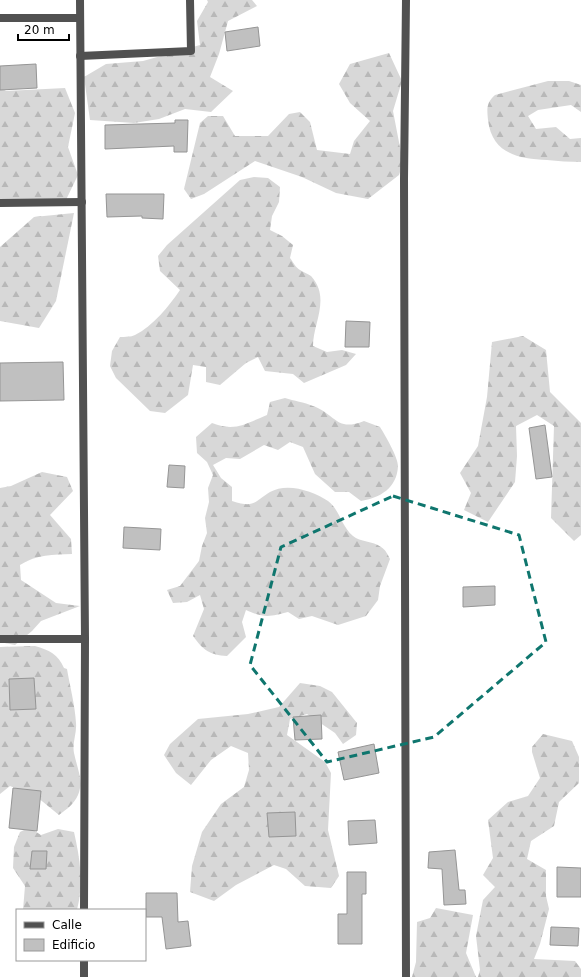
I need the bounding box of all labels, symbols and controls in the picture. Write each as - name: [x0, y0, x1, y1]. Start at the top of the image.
- scale bar: [18, 16, 69, 42]
- text: 20 m: [24, 23, 55, 37]
- legend: [16, 909, 146, 961]
- text: Calle: [52, 918, 82, 932]
- text: Edificio: [52, 938, 95, 952]

